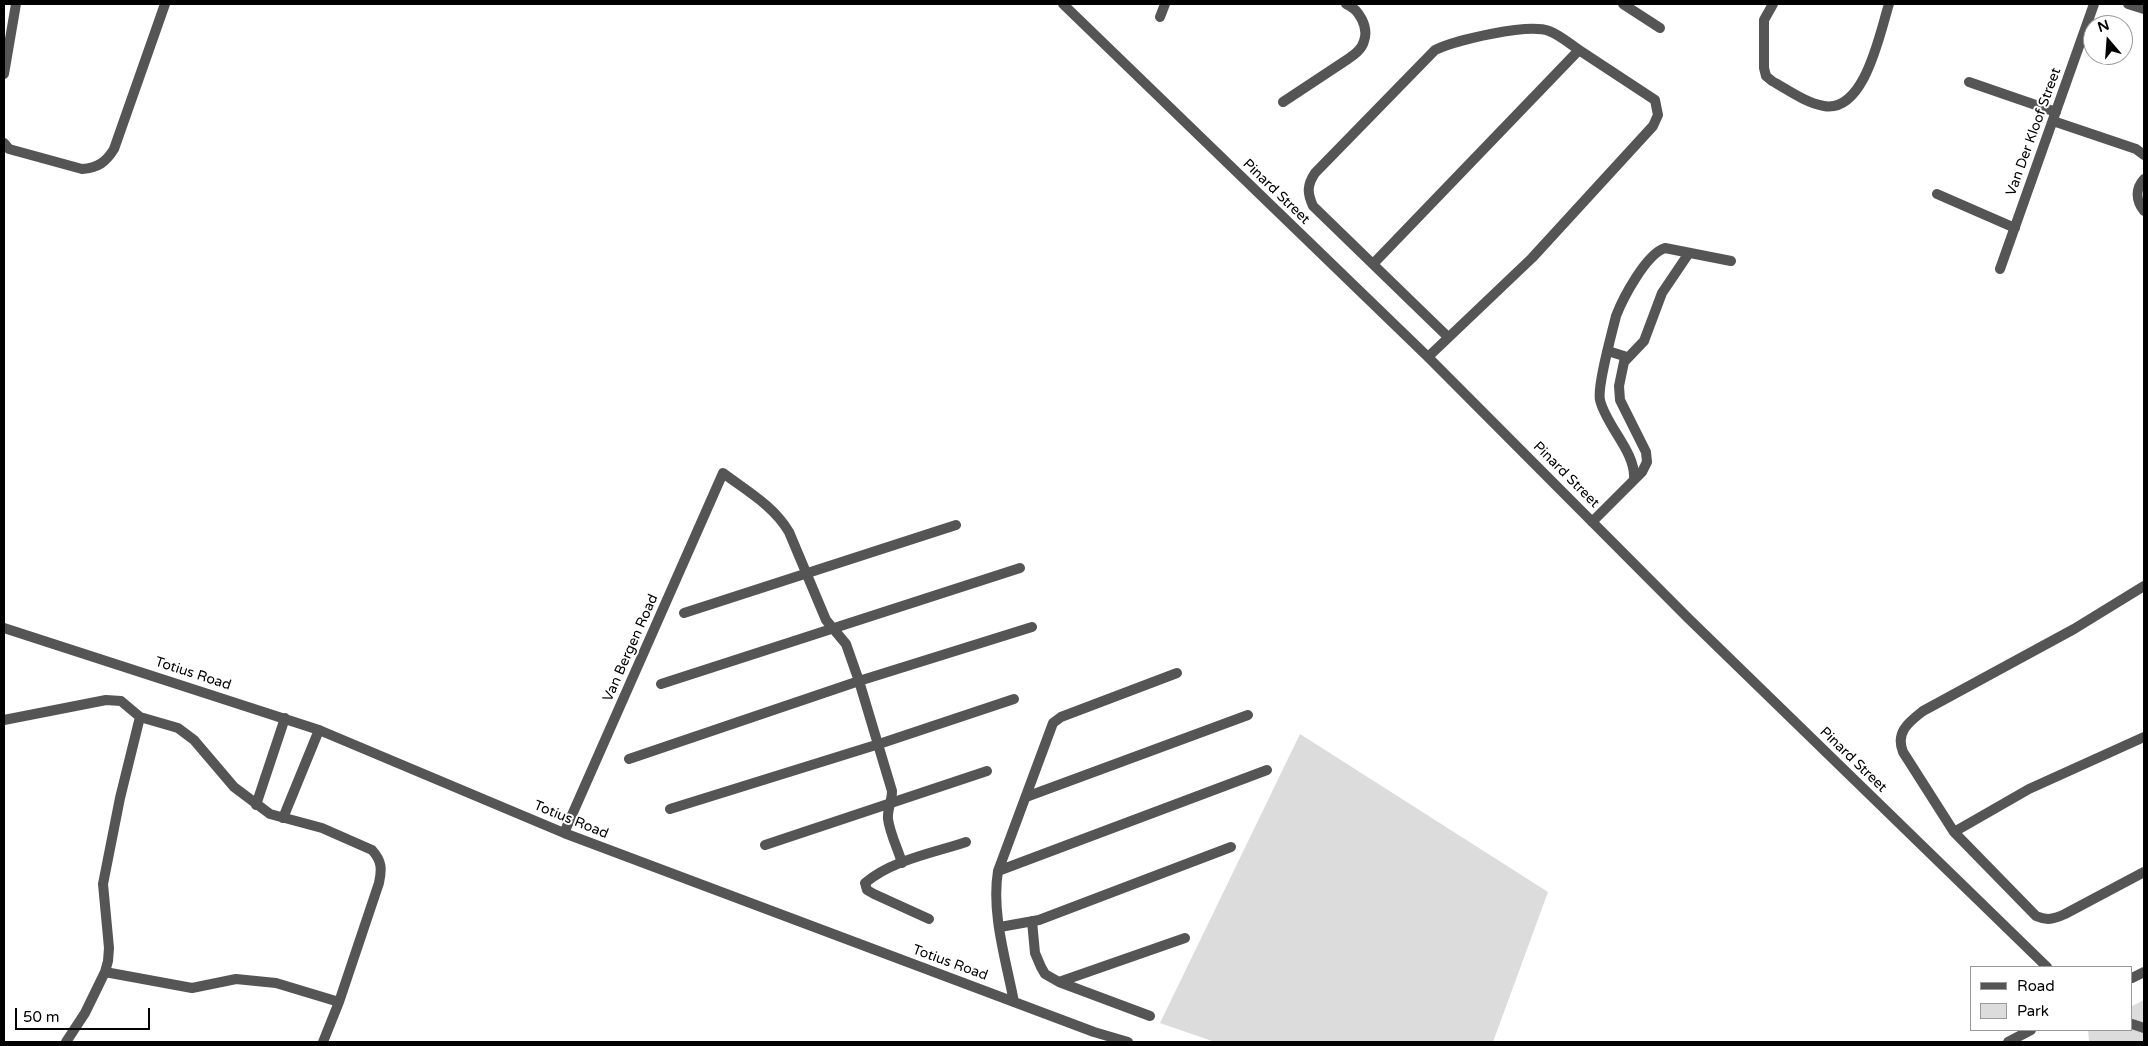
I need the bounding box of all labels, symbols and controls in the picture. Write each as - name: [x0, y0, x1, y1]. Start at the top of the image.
- north arrow: [2083, 15, 2133, 65]
- text: N: [2096, 16, 2111, 36]
- street label: Van Der Kloof Street: [2003, 66, 2065, 198]
- street label: Pinard Street: [1239, 156, 1313, 228]
- street label: Pinard Street: [1529, 438, 1603, 512]
- street label: Van Bergen Road: [600, 592, 662, 704]
- street label: Totius Road: [153, 654, 233, 694]
- street label: Pinard Street: [1816, 724, 1890, 796]
- street label: Totius Road: [531, 797, 611, 843]
- street label: Totius Road: [910, 942, 990, 984]
- legend: [1970, 966, 2133, 1031]
- text: Road: [2017, 977, 2055, 995]
- scale bar: [18, 998, 152, 1030]
- text: Park: [2017, 1002, 2049, 1020]
- text: 50 m: [23, 1008, 60, 1026]

